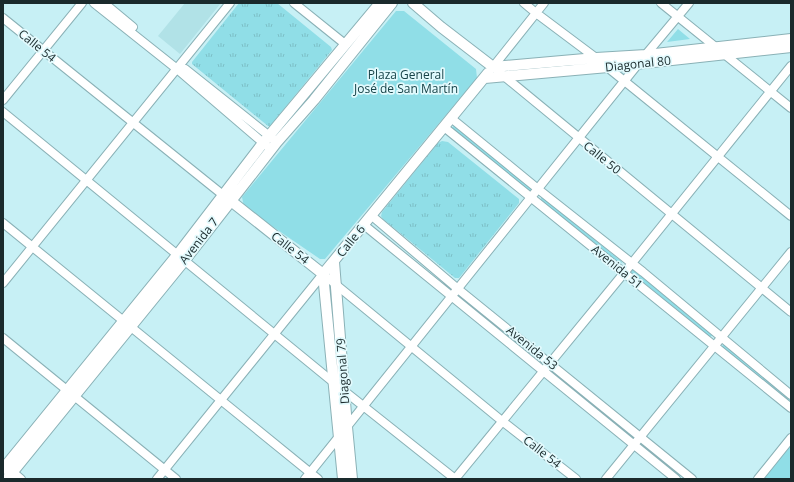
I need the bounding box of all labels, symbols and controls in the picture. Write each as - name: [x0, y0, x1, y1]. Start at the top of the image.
- street label: Calle 54: [15, 25, 60, 66]
- street label: Diagonal 80: [604, 52, 672, 75]
- park label: Plaza General José de San Martín: [353, 66, 458, 97]
- street label: Calle 50: [580, 137, 625, 178]
- street label: Avenida 7: [175, 214, 222, 267]
- street label: Calle 6: [332, 221, 369, 260]
- street label: Calle 54: [268, 227, 313, 268]
- street label: Avenida 51: [588, 241, 647, 293]
- street label: Avenida 53: [503, 322, 562, 374]
- street label: Diagonal 79: [332, 337, 353, 405]
- street label: Calle 54: [520, 431, 565, 472]

